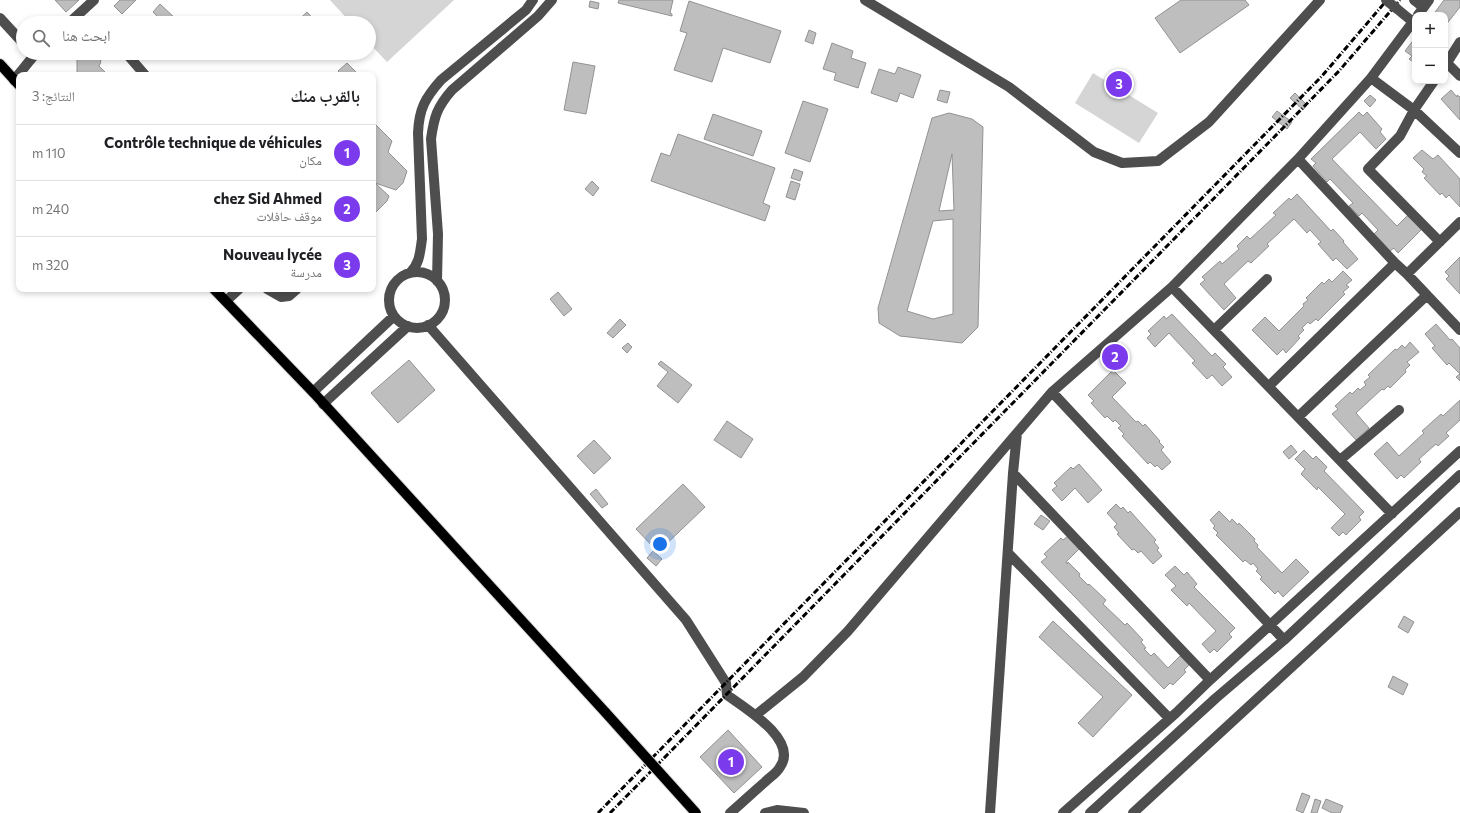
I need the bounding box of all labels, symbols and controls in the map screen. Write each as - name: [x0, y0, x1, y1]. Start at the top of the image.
- map controls: [1412, 12, 1448, 84]
- button: +: [1412, 12, 1448, 48]
- search box: [16, 16, 376, 60]
- text: ابحث هنا: [62, 26, 111, 44]
- icon: search: [30, 27, 52, 49]
- button: −: [1412, 48, 1448, 84]
- pin: 3: [1106, 69, 1132, 99]
- text: بالقرب منك: [290, 85, 360, 106]
- text: النتائج: 3: [32, 88, 75, 104]
- text: Contrôle technique de véhicules: [104, 133, 322, 151]
- text: 110 m: [32, 145, 65, 161]
- text: 1: [344, 145, 350, 161]
- text: مكان: [299, 152, 322, 168]
- text: chez Sid Ahmed: [214, 189, 322, 207]
- text: 240 m: [32, 201, 69, 217]
- text: 2: [343, 201, 351, 217]
- text: موقف حافلات: [256, 208, 322, 224]
- text: Nouveau lycée: [223, 245, 322, 263]
- text: 320 m: [32, 257, 69, 273]
- text: 3: [343, 257, 351, 273]
- text: مدرسة: [290, 264, 322, 280]
- pin: 2: [1102, 342, 1128, 372]
- your location: [650, 534, 670, 554]
- pin: 1: [718, 747, 744, 777]

